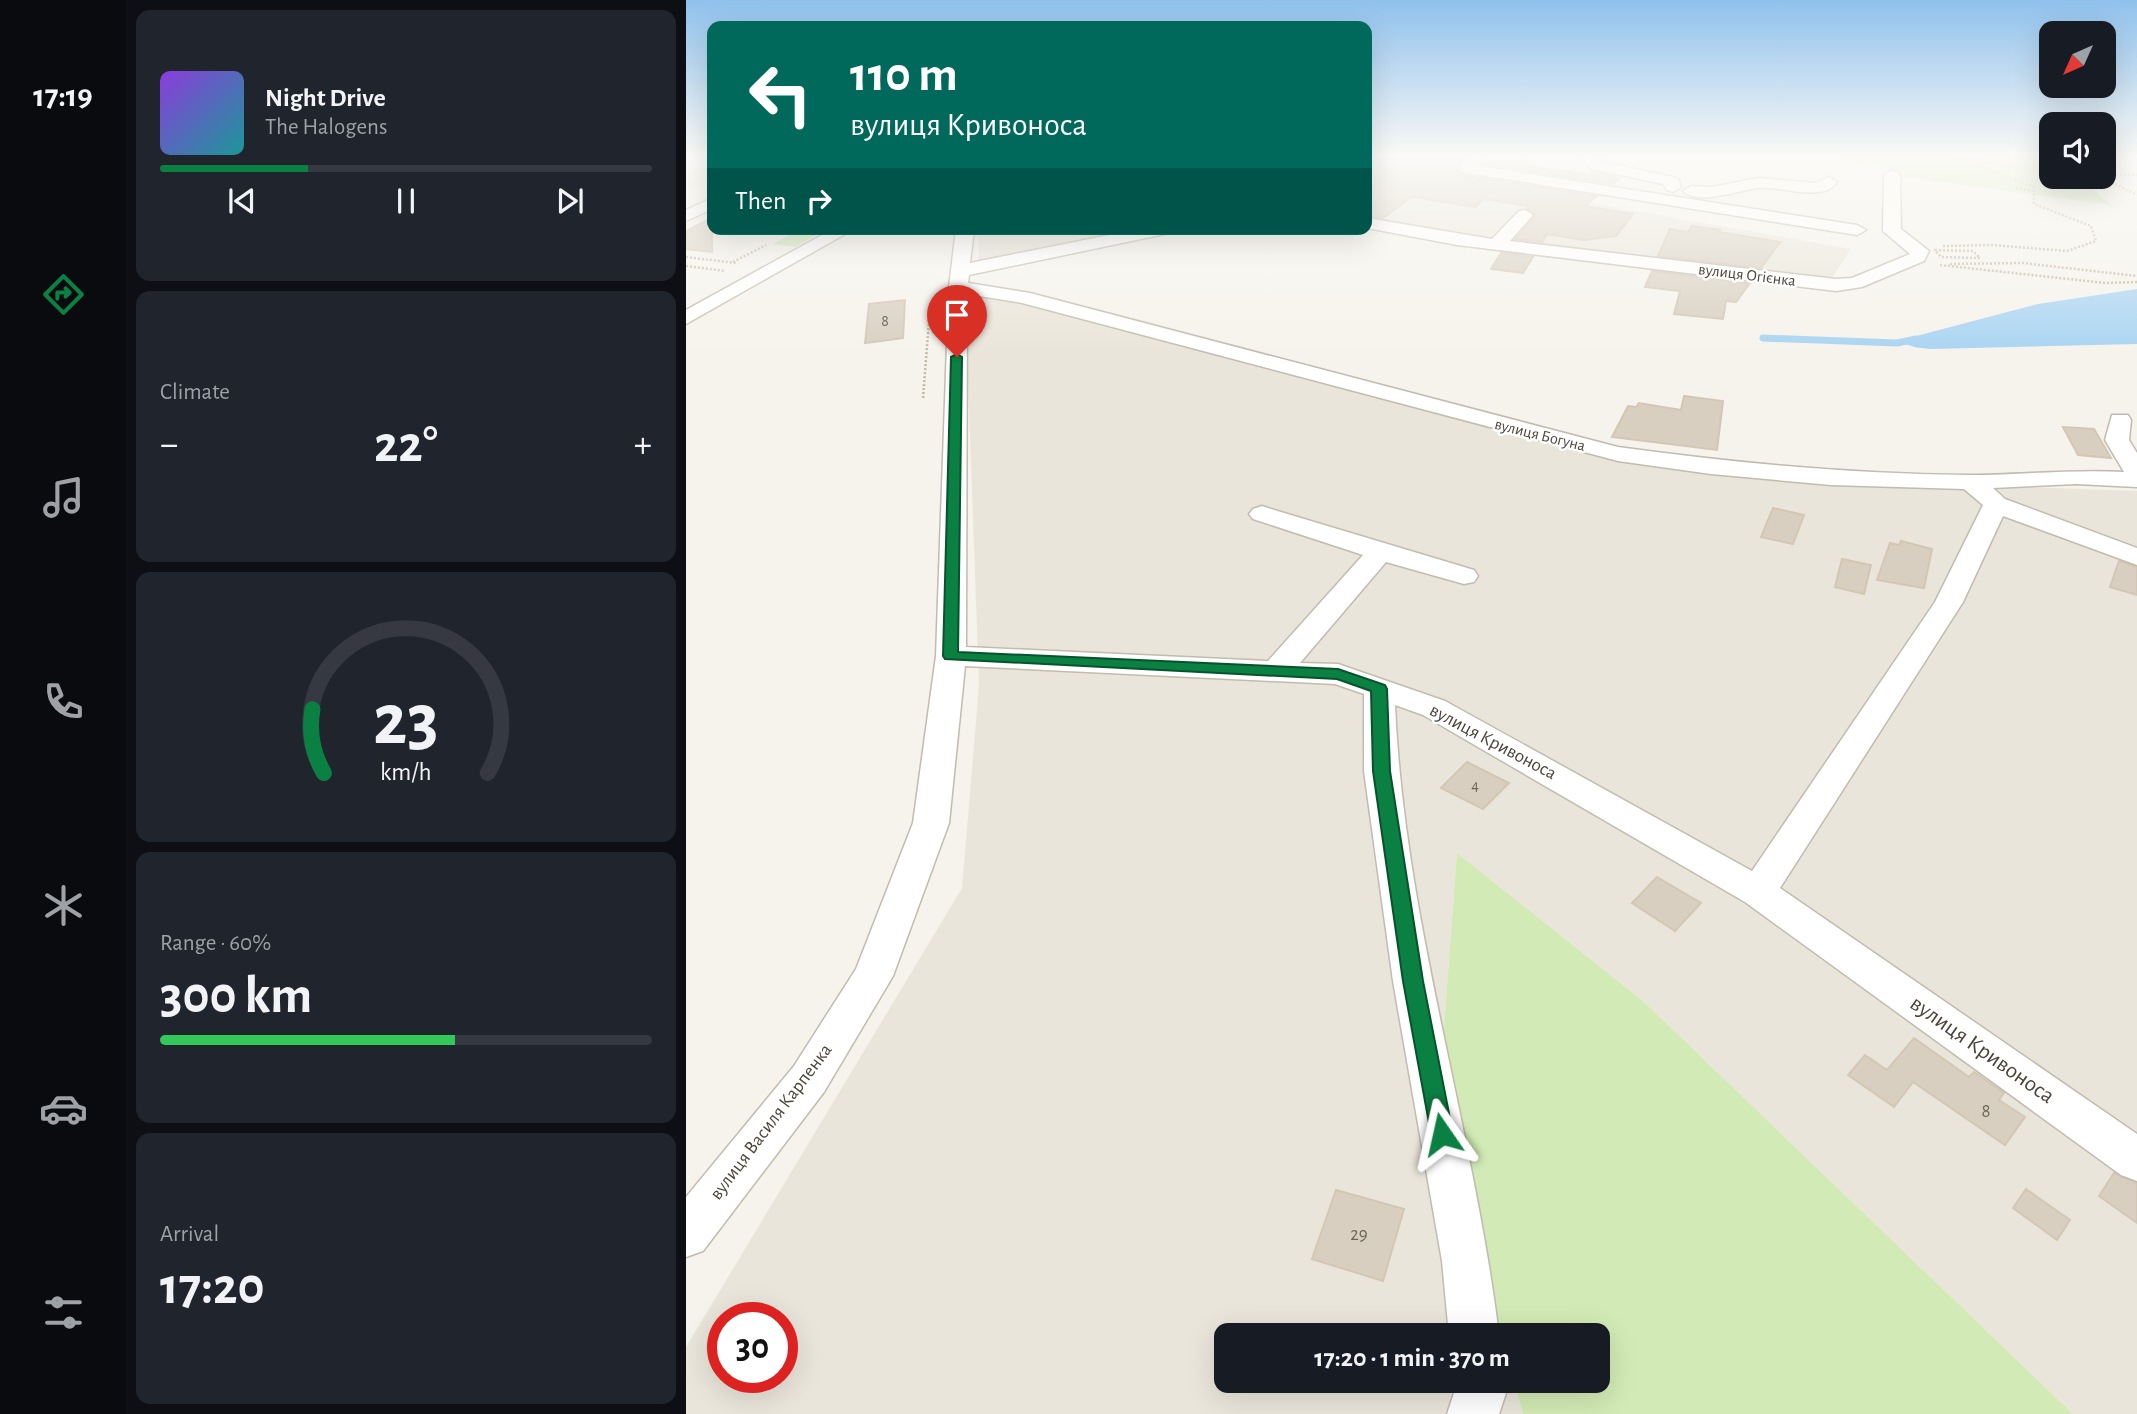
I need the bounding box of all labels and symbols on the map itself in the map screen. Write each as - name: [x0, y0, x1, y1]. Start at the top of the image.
- north arrow: [2039, 21, 2116, 98]
- street label: вулиця Огієнка: [1697, 261, 1797, 290]
- pin: [927, 285, 987, 357]
- house number: 8: [881, 313, 889, 329]
- street label: вулиця Богуна: [1493, 416, 1587, 455]
- street label: вулиця Кривоноса: [1426, 701, 1560, 784]
- house number: 4: [1471, 777, 1479, 793]
- street label: вулиця Кривоноса: [1906, 992, 2058, 1108]
- street label: вулиця Василя Карпенка: [706, 1040, 836, 1203]
- position arrow: [1405, 1097, 1479, 1171]
- house number: 8: [1981, 1102, 1991, 1121]
- house number: 29: [1350, 1225, 1368, 1244]
- speed limit sign: 30: [707, 1302, 798, 1393]

